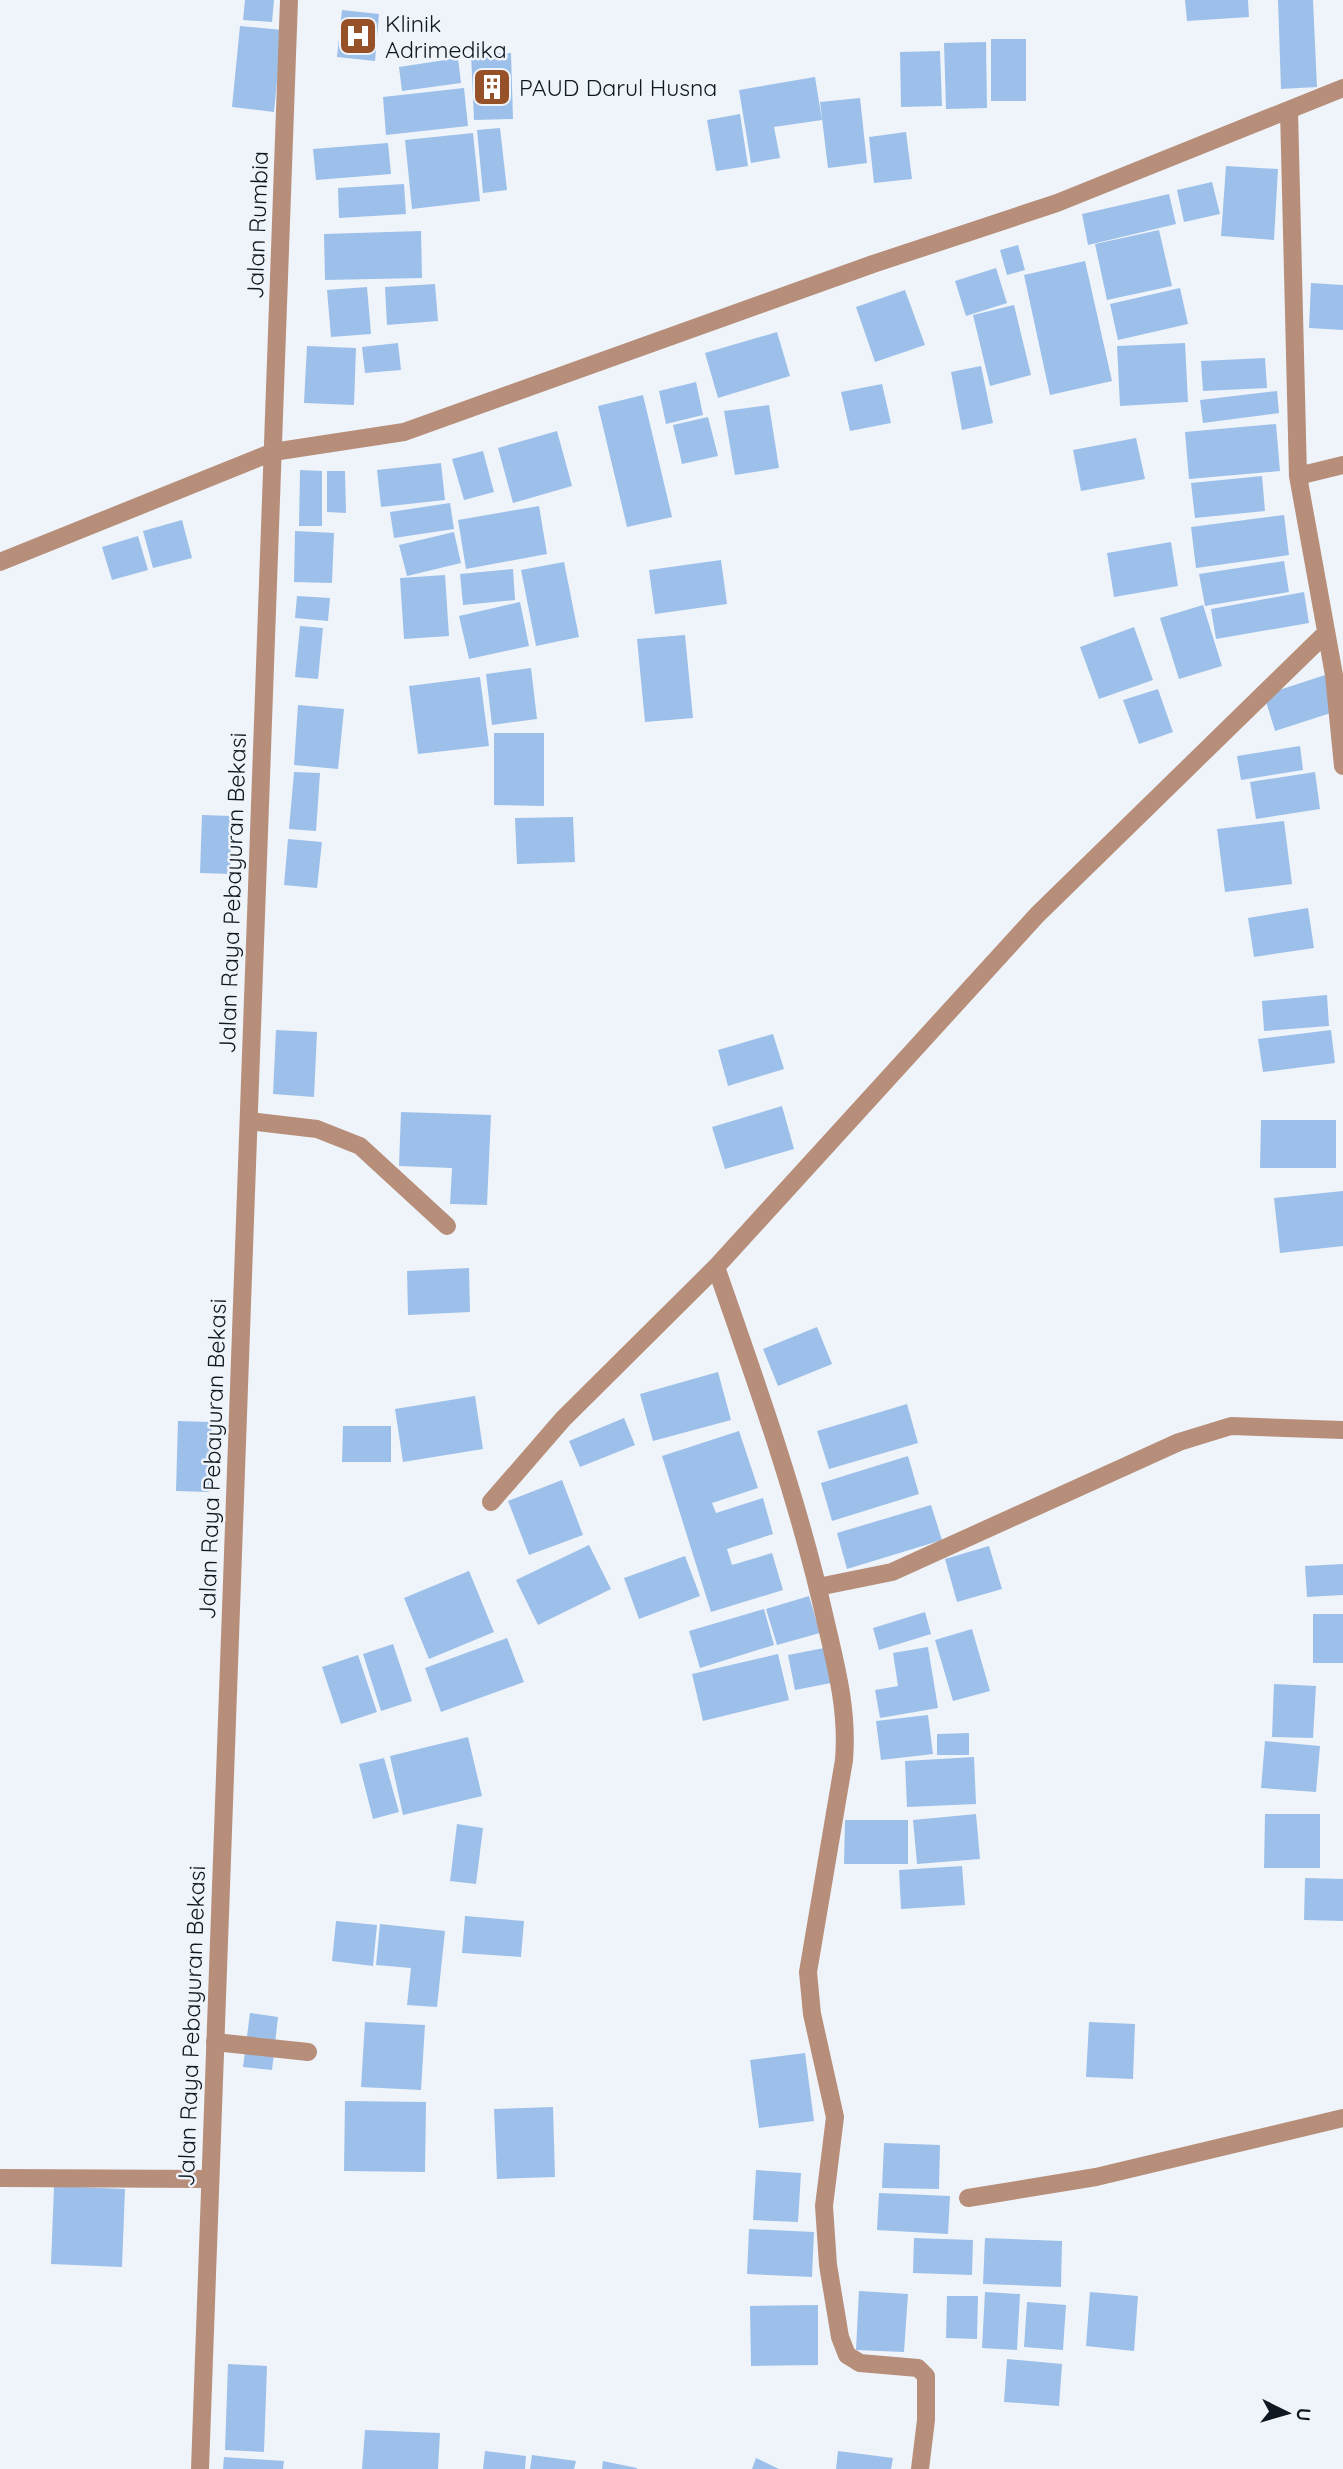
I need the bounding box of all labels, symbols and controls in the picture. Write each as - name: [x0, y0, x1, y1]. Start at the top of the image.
- place label: Klinik Adrimedika: [385, 9, 507, 64]
- hospital icon: Klinik Adrimedika: [337, 15, 379, 57]
- building icon: PAUD Darul Husna: [471, 66, 513, 108]
- place label: PAUD Darul Husna: [519, 73, 717, 102]
- street label: Jalan Rumbia: [240, 151, 274, 299]
- street label: Jalan Raya Pebayuran Bekasi: [212, 732, 252, 1054]
- street label: Jalan Raya Pebayuran Bekasi: [192, 1298, 232, 1620]
- street label: Jalan Raya Pebayuran Bekasi: [171, 1865, 211, 2187]
- north arrow: [1252, 2378, 1322, 2448]
- text: U: [1291, 2407, 1316, 2422]

